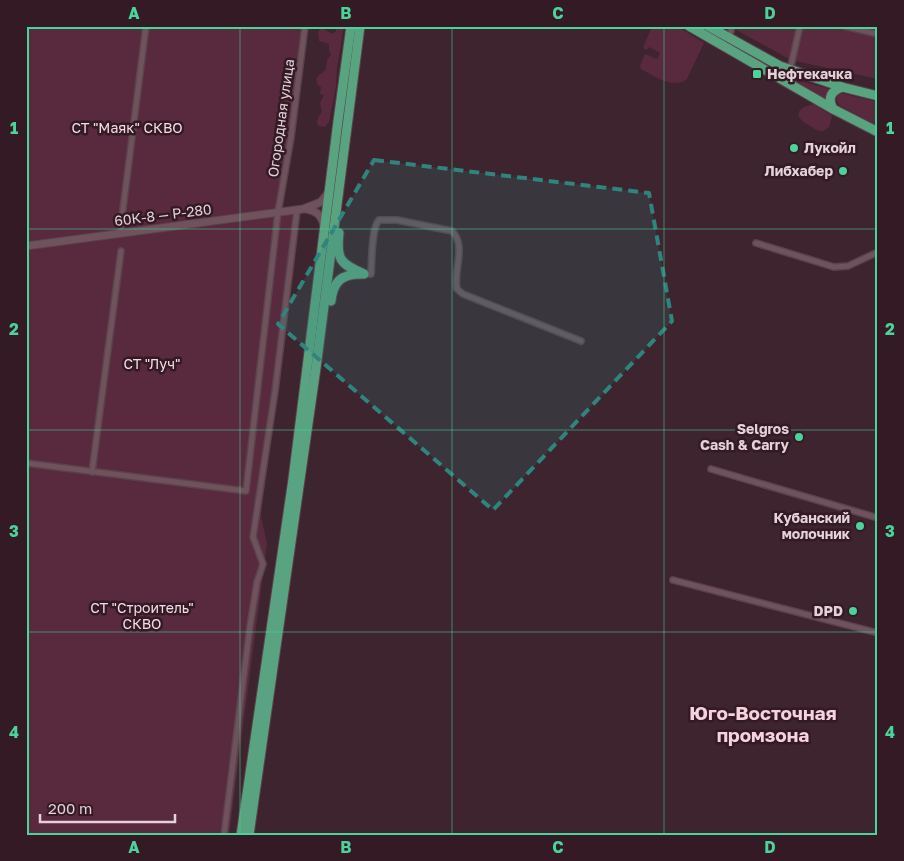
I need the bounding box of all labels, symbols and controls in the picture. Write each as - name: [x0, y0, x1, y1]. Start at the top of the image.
- text: A: [128, 3, 140, 23]
- text: B: [340, 3, 352, 23]
- text: C: [552, 3, 564, 23]
- text: D: [764, 3, 776, 23]
- street label: Огородная улица: [264, 58, 297, 178]
- place label: Нефтекачка: [767, 65, 852, 82]
- marker: Нефтекачка: [751, 68, 763, 80]
- text: 1: [10, 118, 18, 138]
- text: 1: [886, 118, 894, 138]
- park label: СТ "Маяк" СКВО: [71, 119, 183, 136]
- place label: Лукойл: [804, 139, 856, 156]
- marker: Лукойл: [788, 142, 800, 154]
- place label: Либхабер: [765, 162, 833, 179]
- marker: Либхабер: [837, 165, 849, 177]
- street label: 60К-8 — Р-280: [113, 200, 213, 229]
- text: 2: [9, 319, 19, 339]
- text: 2: [885, 319, 895, 339]
- park label: СТ "Луч": [123, 355, 181, 372]
- place label: Selgros Cash & Carry: [700, 420, 790, 453]
- marker: Selgros Cash & Carry: [793, 431, 805, 443]
- place label: Кубанский молочник: [773, 509, 850, 542]
- marker: Кубанский молочник: [854, 520, 866, 532]
- text: 3: [9, 521, 19, 541]
- text: 3: [885, 521, 895, 541]
- park label: СТ "Строитель" СКВО: [90, 599, 194, 632]
- place label: DPD: [814, 602, 843, 619]
- marker: DPD: [847, 605, 859, 617]
- district label: Юго-Восточная промзона: [689, 701, 837, 746]
- text: 4: [9, 722, 19, 742]
- text: 4: [885, 722, 895, 742]
- scale bar: [40, 791, 175, 823]
- text: 200 m: [48, 799, 92, 817]
- text: A: [128, 837, 140, 857]
- text: B: [340, 837, 352, 857]
- text: C: [552, 837, 564, 857]
- text: D: [764, 837, 776, 857]

